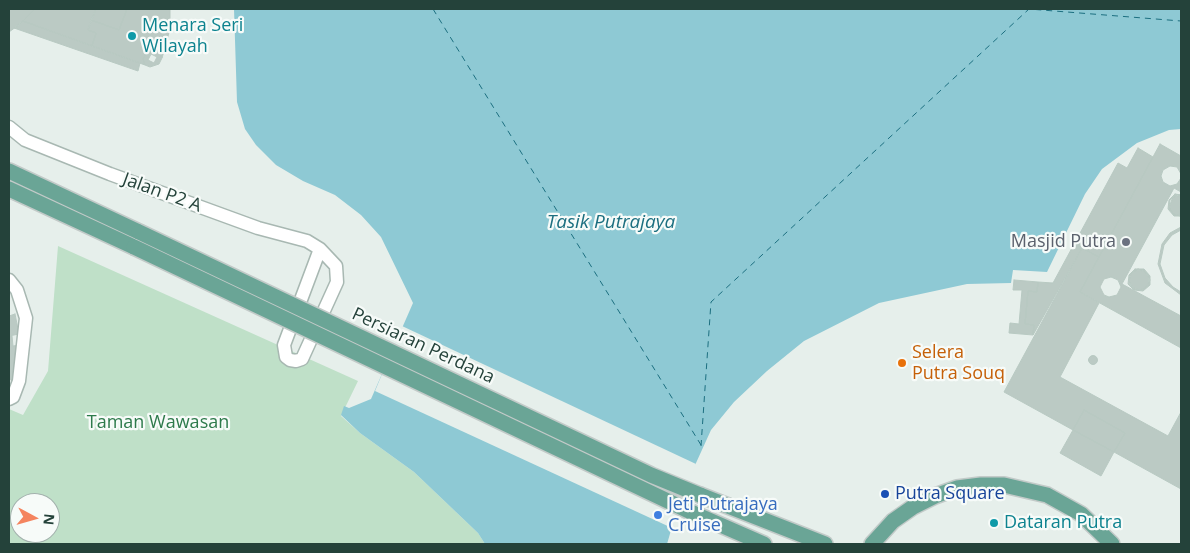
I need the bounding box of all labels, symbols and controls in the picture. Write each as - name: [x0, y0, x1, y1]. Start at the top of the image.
- place label: Menara Seri Wilayah: [142, 15, 243, 58]
- marker: Menara Seri Wilayah: [126, 30, 138, 42]
- street label: Jalan P2 A: [120, 169, 204, 217]
- water label: Tasik Putrajaya: [547, 212, 675, 234]
- place label: Masjid Putra: [1011, 231, 1116, 253]
- marker: Masjid Putra: [1120, 236, 1132, 248]
- street label: Persiaran Perdana: [348, 303, 498, 389]
- place label: Selera Putra Souq: [912, 342, 1005, 384]
- marker: Selera Putra Souq: [896, 357, 908, 369]
- park label: Taman Wawasan: [87, 412, 229, 434]
- place label: Putra Square: [895, 483, 1005, 505]
- marker: Putra Square: [879, 488, 891, 500]
- north arrow: [10, 493, 60, 543]
- place label: Jeti Putrajaya Cruise: [668, 494, 778, 536]
- marker: Jeti Putrajaya Cruise: [652, 509, 664, 521]
- place label: Dataran Putra: [1004, 512, 1122, 534]
- text: N: [39, 513, 59, 526]
- marker: Dataran Putra: [988, 517, 1000, 529]

